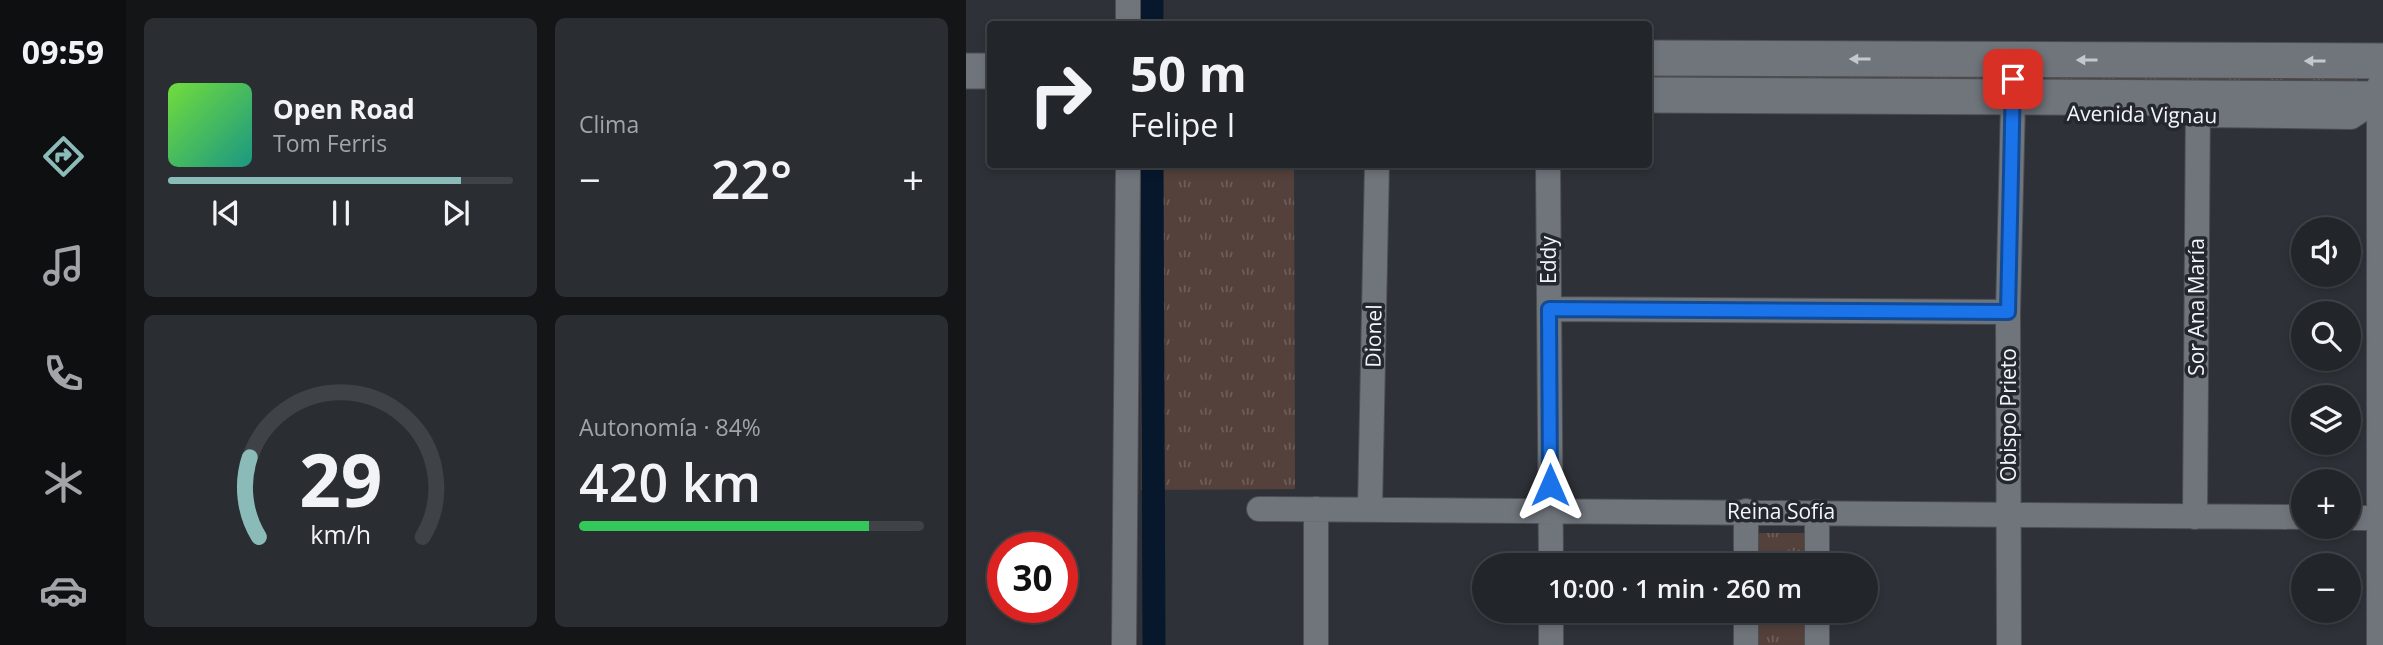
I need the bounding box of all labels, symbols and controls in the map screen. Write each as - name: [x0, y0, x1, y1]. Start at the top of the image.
- text: 09:59: [22, 30, 104, 73]
- text: 50 m: [1130, 40, 1247, 106]
- icon: right: [1015, 49, 1106, 140]
- pin: [1983, 49, 2043, 109]
- one-way arrow: [1849, 53, 1871, 65]
- one-way arrow: [2076, 54, 2098, 66]
- one-way arrow: [2304, 55, 2326, 67]
- icon: arrive: [1994, 60, 2032, 98]
- text: Open Road: [273, 91, 415, 127]
- street label: Avenida Vignau: [2067, 99, 2217, 129]
- text: Felipe I: [1130, 103, 1235, 146]
- text: Clima: [579, 108, 639, 140]
- text: Tom Ferris: [273, 127, 387, 159]
- icon: directions: [39, 132, 88, 181]
- text: 22°: [711, 143, 792, 214]
- text: −: [579, 153, 601, 205]
- text: +: [902, 153, 924, 205]
- icon: previous: [207, 194, 245, 232]
- icon: pause: [322, 194, 360, 232]
- icon: next: [437, 194, 475, 232]
- map controls: [2291, 217, 2361, 623]
- button: sound: [2291, 217, 2361, 287]
- street label: Eddy: [1534, 236, 1562, 284]
- street label: Sor Ana María: [2182, 238, 2210, 376]
- icon: music: [39, 241, 88, 290]
- button: search: [2291, 301, 2361, 371]
- street label: Dionel: [1358, 304, 1388, 368]
- street label: Obispo Prieto: [1994, 348, 2022, 482]
- icon: phone: [39, 349, 88, 398]
- button: layers: [2291, 385, 2361, 455]
- text: Autonomía · 84%: [579, 411, 761, 443]
- text: 29: [299, 429, 382, 528]
- text: 420 km: [579, 446, 761, 517]
- position arrow: [1513, 448, 1587, 522]
- icon: climate: [39, 458, 88, 507]
- button: +: [2291, 469, 2361, 539]
- street label: Reina Sofía: [1727, 497, 1835, 525]
- text: km/h: [310, 517, 371, 551]
- speed limit sign: 30: [987, 532, 1078, 623]
- button: −: [2291, 553, 2361, 623]
- icon: car: [39, 566, 88, 615]
- text: 10:00 · 1 min · 260 m: [1548, 570, 1802, 606]

